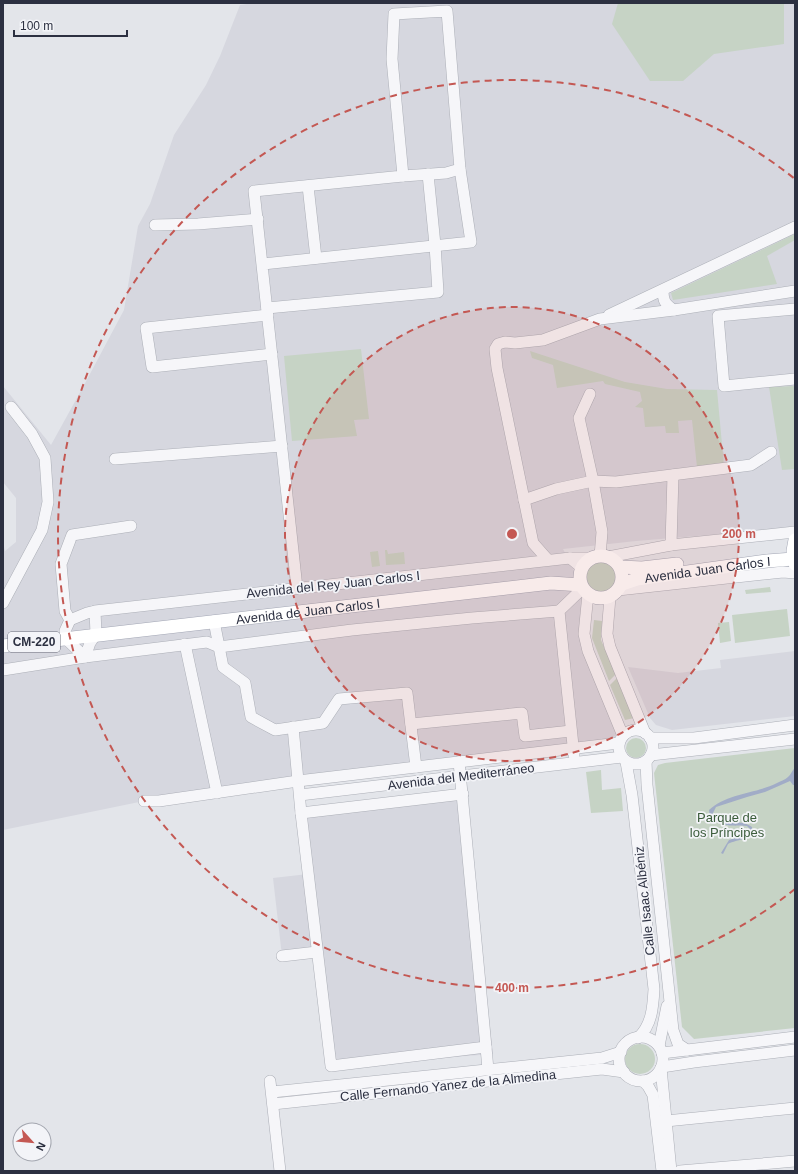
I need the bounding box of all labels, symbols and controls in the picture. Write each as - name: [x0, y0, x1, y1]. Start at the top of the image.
- scale bar: [14, 12, 127, 38]
- text: 100 m: [20, 19, 53, 33]
- centre of rings: [505, 527, 519, 541]
- text: 200 m: [722, 527, 756, 541]
- street label: Avenida Juan Carlos I: [644, 554, 771, 586]
- street label: Avenida del Rey Juan Carlos I: [245, 568, 421, 601]
- street label: Avenida de Juan Carlos I: [235, 596, 381, 627]
- road number: CM-220: [8, 632, 60, 652]
- street label: Avenida del Mediterráneo: [387, 760, 535, 793]
- park label: Parque de los Príncipes: [690, 810, 765, 840]
- street label: Calle Isaac Albéniz: [631, 846, 658, 956]
- text: 400 m: [495, 981, 529, 995]
- street label: Calle Fernando Yanez de la Almedina: [339, 1067, 558, 1104]
- north arrow: [12, 1122, 52, 1162]
- text: N: [34, 1140, 48, 1153]

